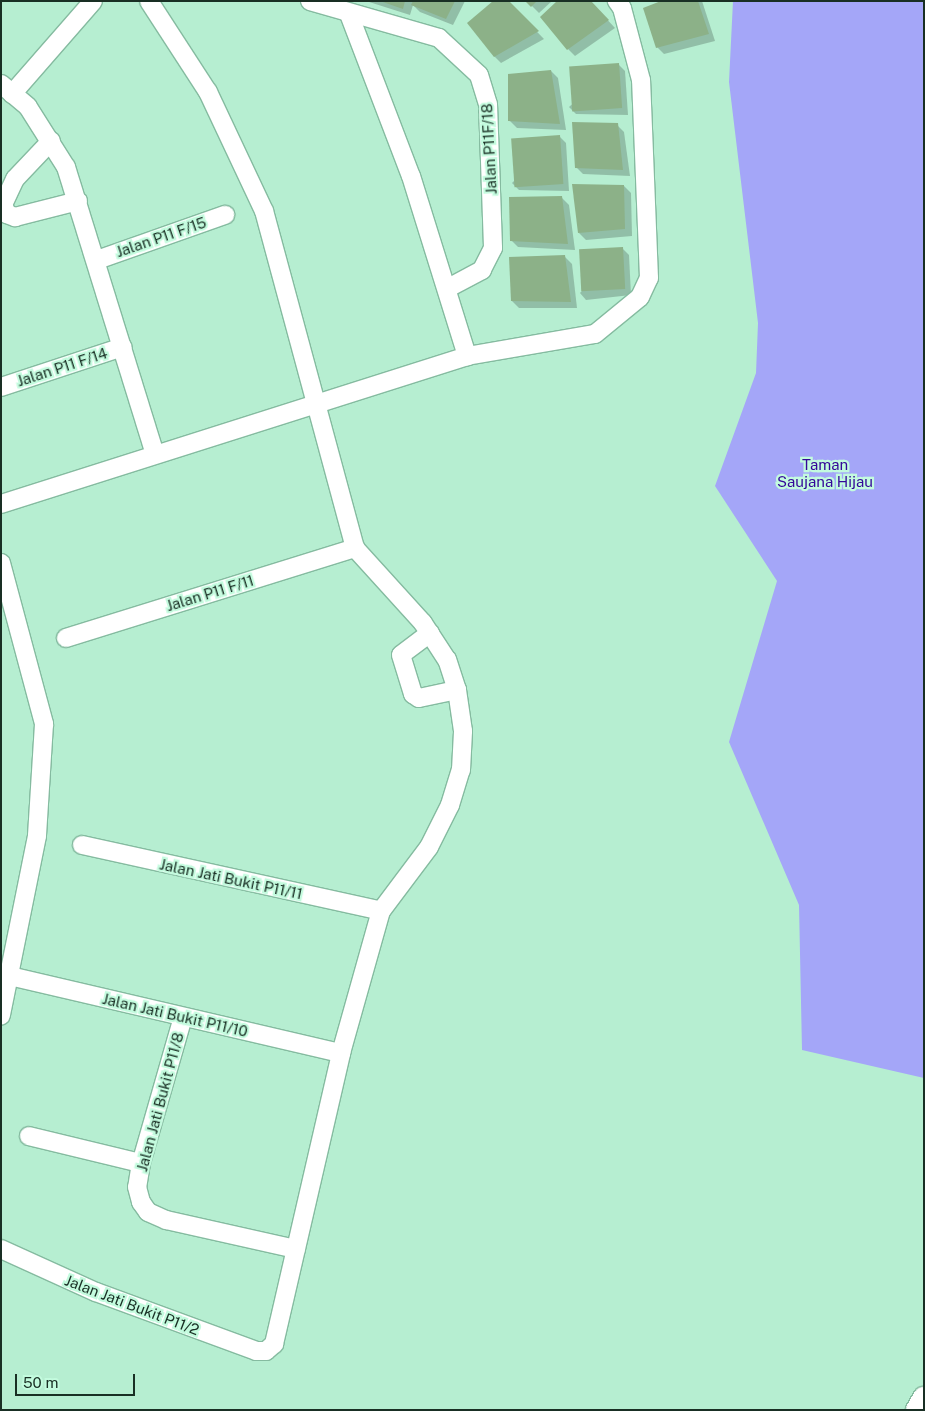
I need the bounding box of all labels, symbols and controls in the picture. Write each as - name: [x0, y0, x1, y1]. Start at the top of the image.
- street label: Jalan P11F/18: [478, 103, 500, 195]
- street label: Jalan P11 F/15: [113, 213, 209, 261]
- street label: Jalan P11 F/14: [14, 344, 110, 390]
- park label: Taman Saujana Hijau: [777, 455, 873, 490]
- street label: Jalan P11 F/11: [164, 571, 256, 615]
- street label: Jalan Jati Bukit P11/11: [158, 855, 304, 903]
- street label: Jalan Jati Bukit P11/10: [100, 989, 250, 1041]
- street label: Jalan Jati Bukit P11/8: [133, 1030, 187, 1174]
- street label: Jalan Jati Bukit P11/2: [62, 1271, 202, 1339]
- scale bar: [18, 1364, 138, 1396]
- text: 50 m: [23, 1374, 58, 1391]

